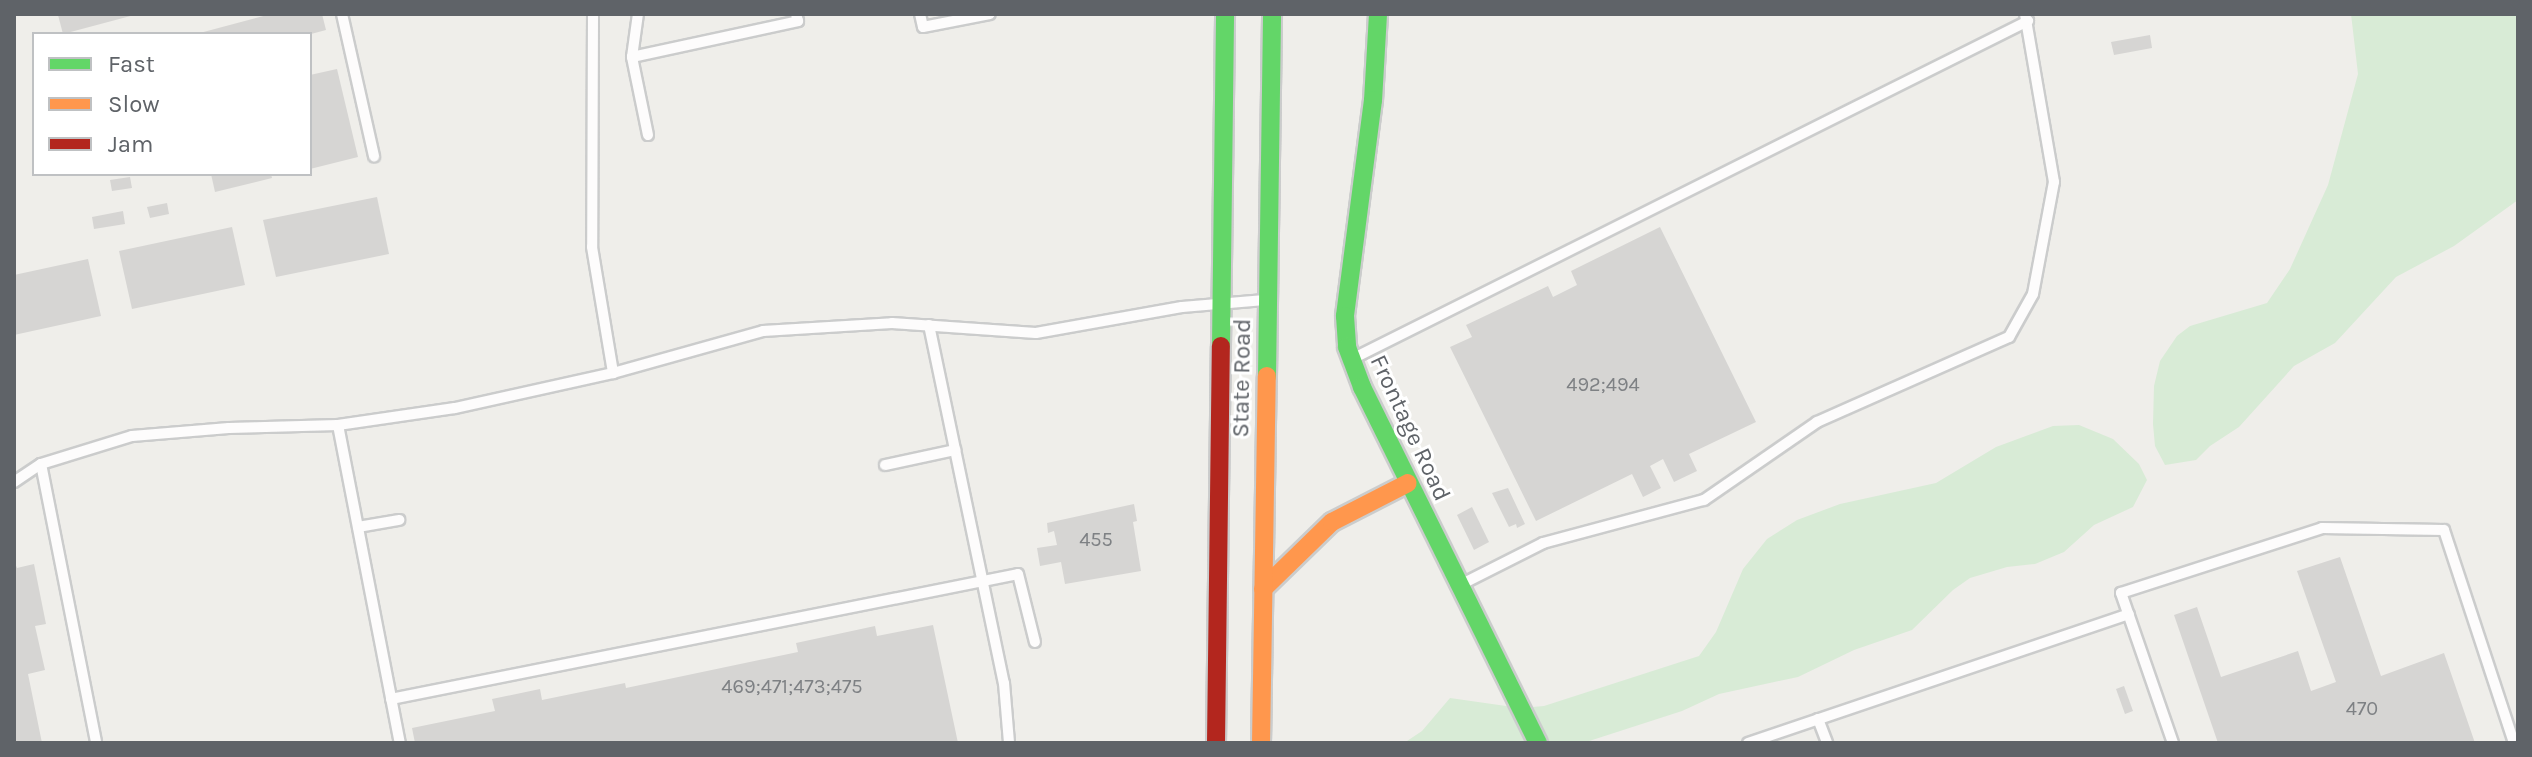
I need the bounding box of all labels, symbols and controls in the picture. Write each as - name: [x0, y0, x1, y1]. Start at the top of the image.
- legend: [32, 32, 312, 176]
- text: Fast: [108, 50, 155, 78]
- text: Slow: [108, 90, 160, 118]
- text: Jam: [108, 130, 153, 158]
- street label: State Road: [1227, 318, 1257, 438]
- street label: Frontage Road: [1364, 350, 1456, 506]
- house number: 492;494: [1566, 372, 1640, 396]
- house number: 455: [1079, 527, 1113, 551]
- house number: 469;471;473;475: [721, 674, 863, 698]
- house number: 470: [2346, 696, 2378, 720]

